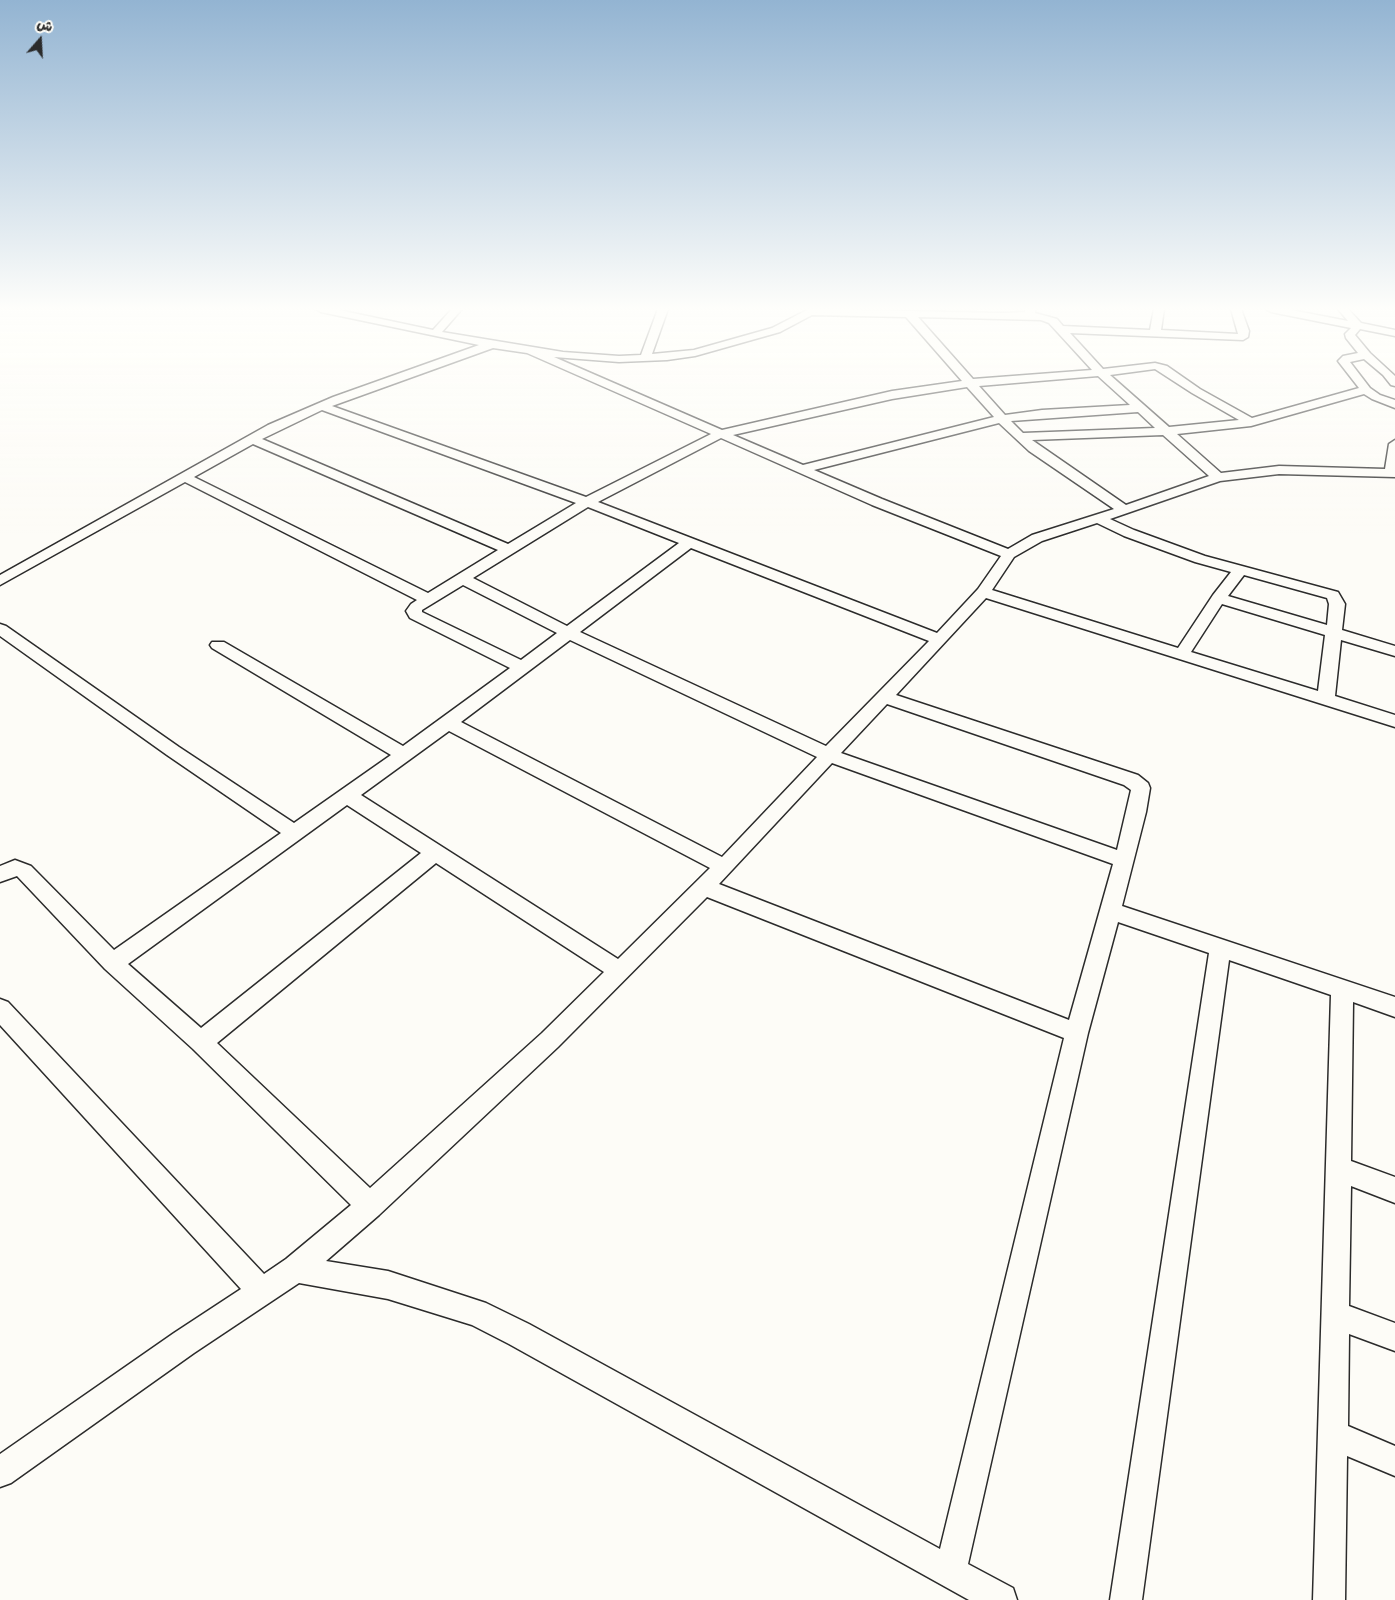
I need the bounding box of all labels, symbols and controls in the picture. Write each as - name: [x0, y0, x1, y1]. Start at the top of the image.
- north arrow: [15, 15, 65, 65]
- text: ش: [35, 15, 55, 37]

